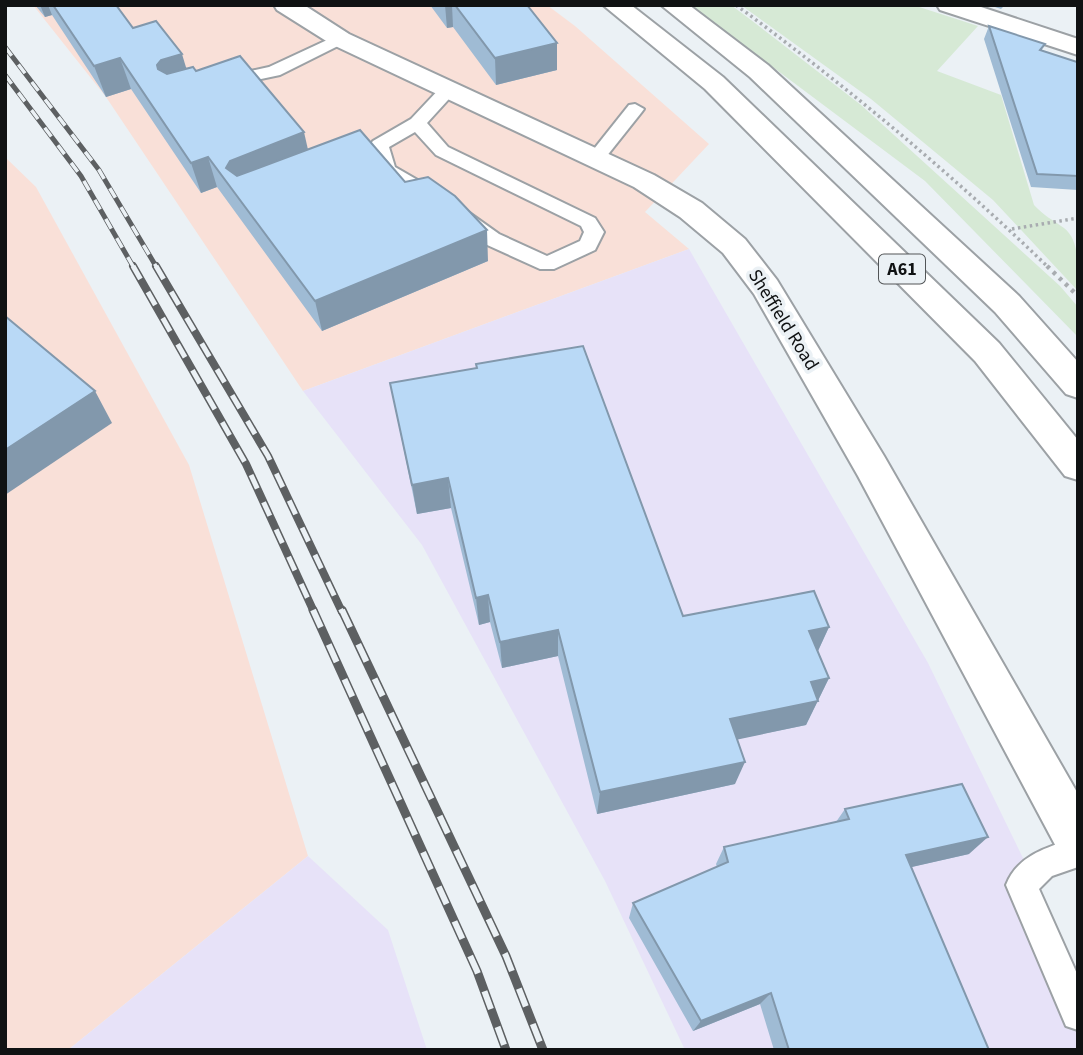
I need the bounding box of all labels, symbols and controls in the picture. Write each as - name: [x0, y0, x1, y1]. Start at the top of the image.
- road number: A61: [879, 255, 925, 284]
- street label: Sheffield Road: [741, 264, 825, 376]

